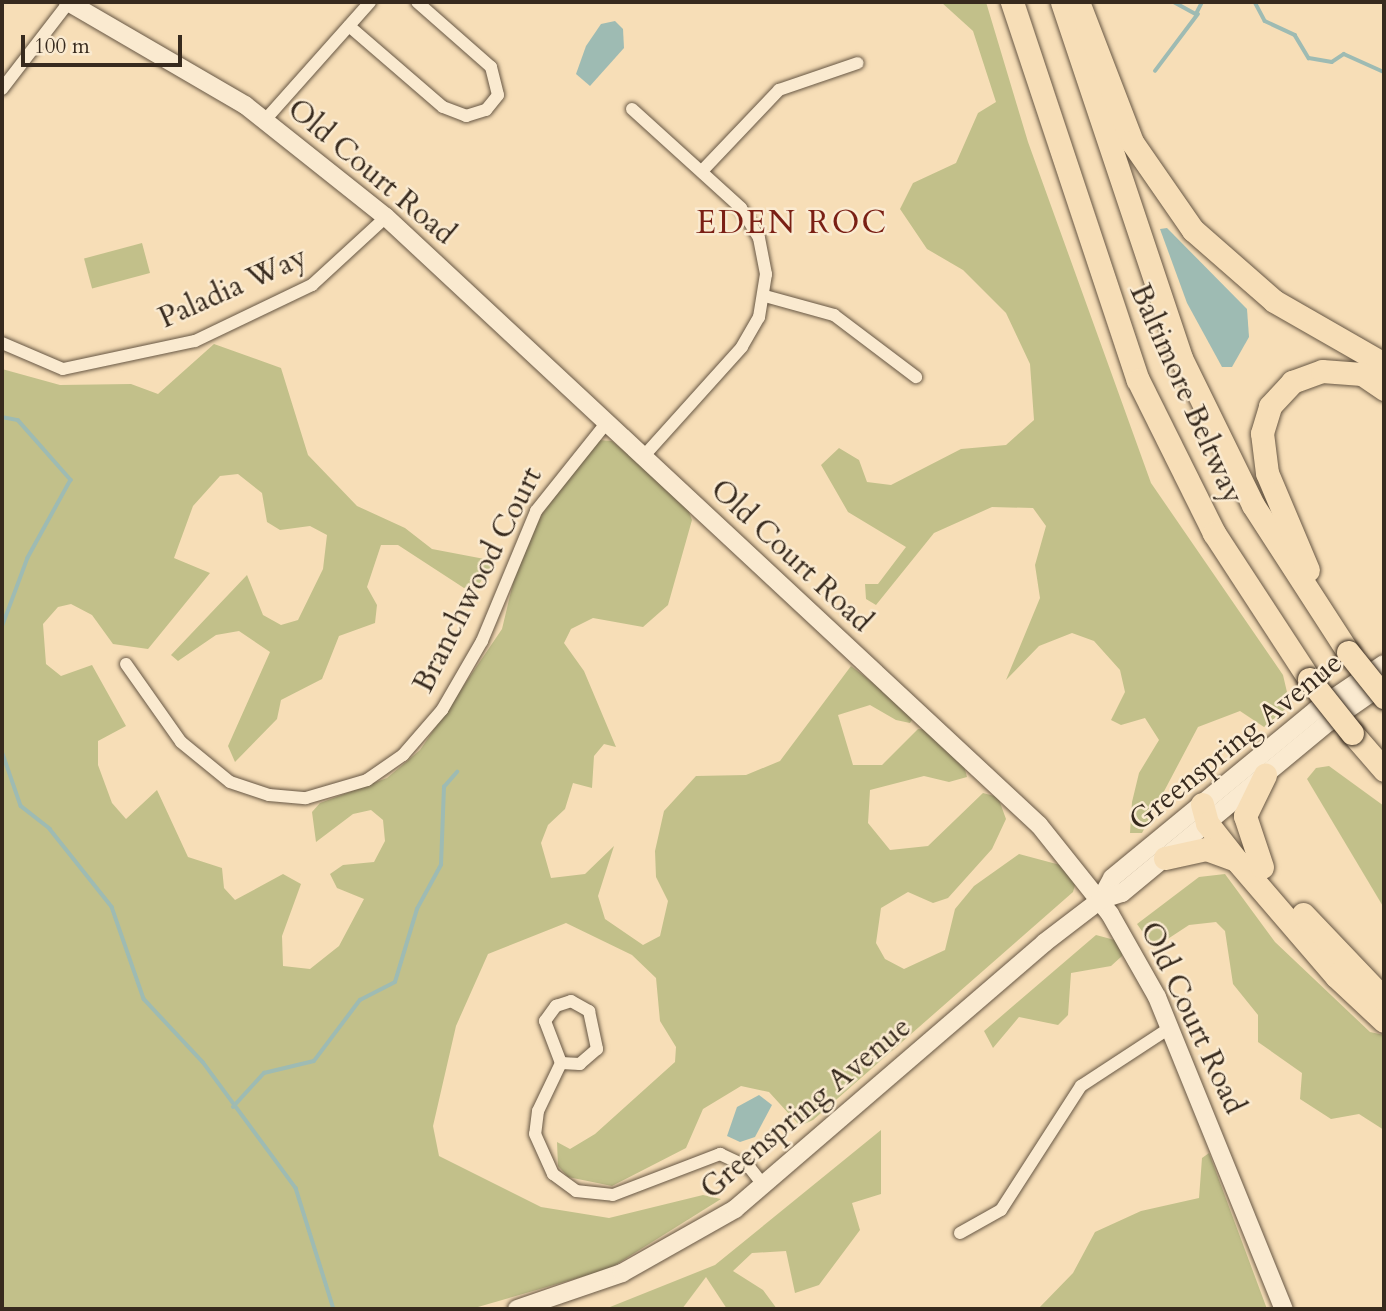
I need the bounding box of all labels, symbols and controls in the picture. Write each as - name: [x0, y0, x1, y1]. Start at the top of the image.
- scale bar: [24, 21, 186, 65]
- text: 100 m: [34, 32, 90, 61]
- street label: Old Court Road: [280, 91, 462, 253]
- district label: EDEN ROC: [697, 204, 887, 242]
- street label: Paladia Way: [153, 239, 313, 337]
- street label: Baltimore Beltway: [1121, 278, 1251, 510]
- street label: Branchwood Court: [406, 461, 550, 699]
- street label: Old Court Road: [703, 472, 879, 640]
- street label: Greenspring Avenue: [1122, 645, 1350, 839]
- street label: Old Court Road: [1132, 916, 1252, 1120]
- street label: Greenspring Avenue: [693, 1010, 919, 1206]

